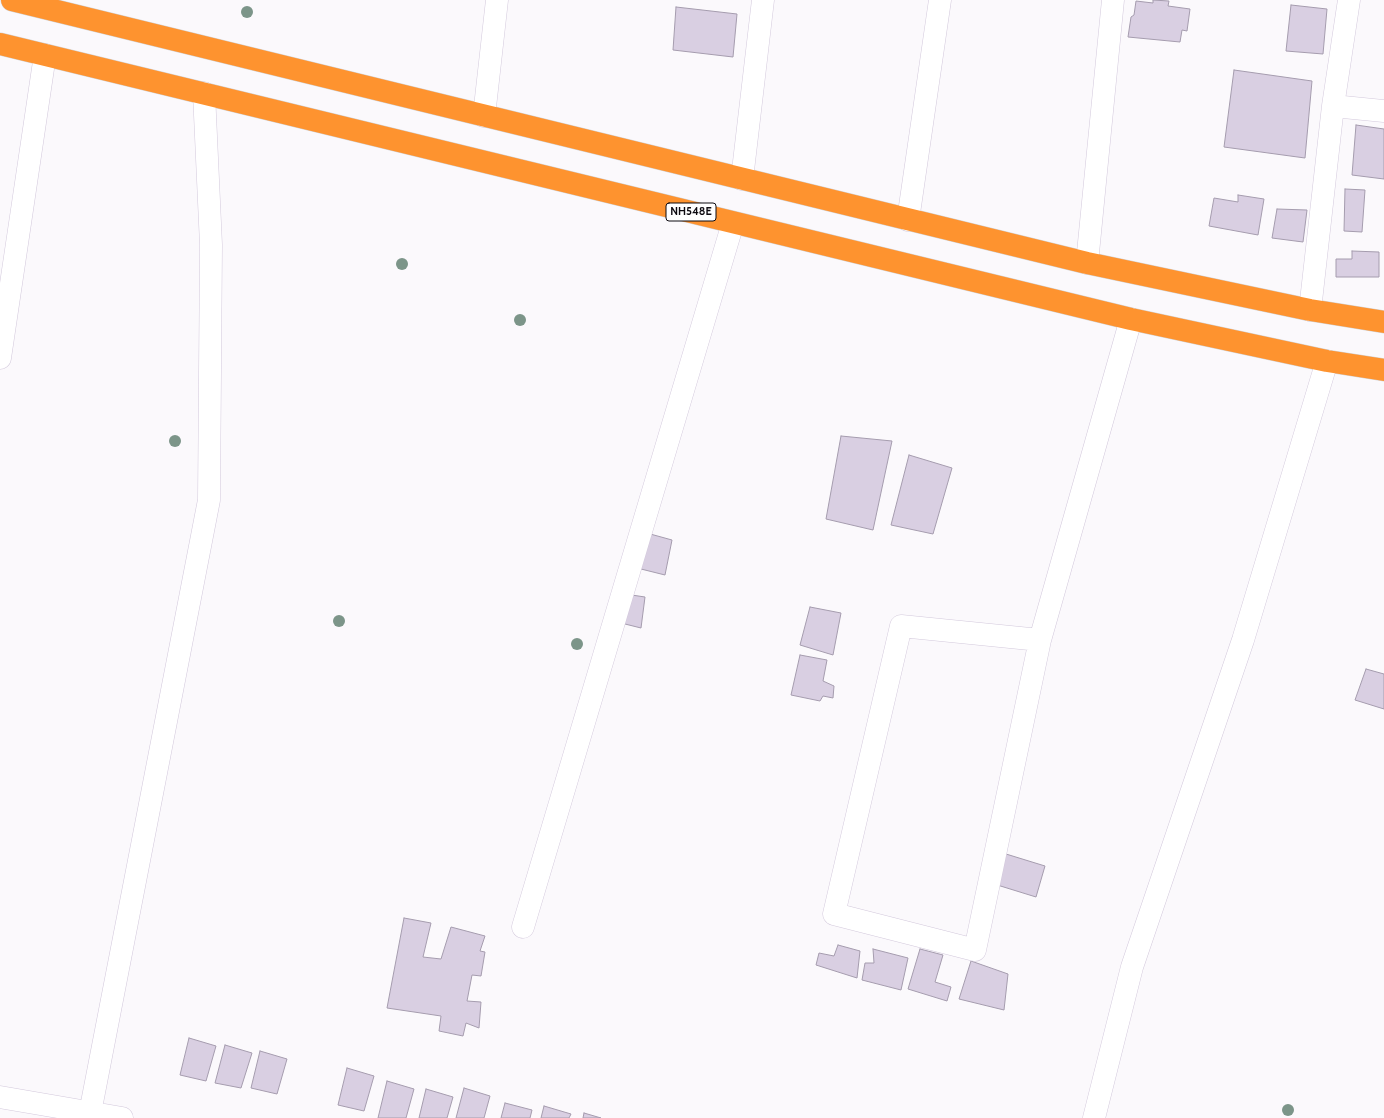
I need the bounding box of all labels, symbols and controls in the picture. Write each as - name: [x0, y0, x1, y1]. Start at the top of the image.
- road number: NH548E: [666, 203, 716, 221]

